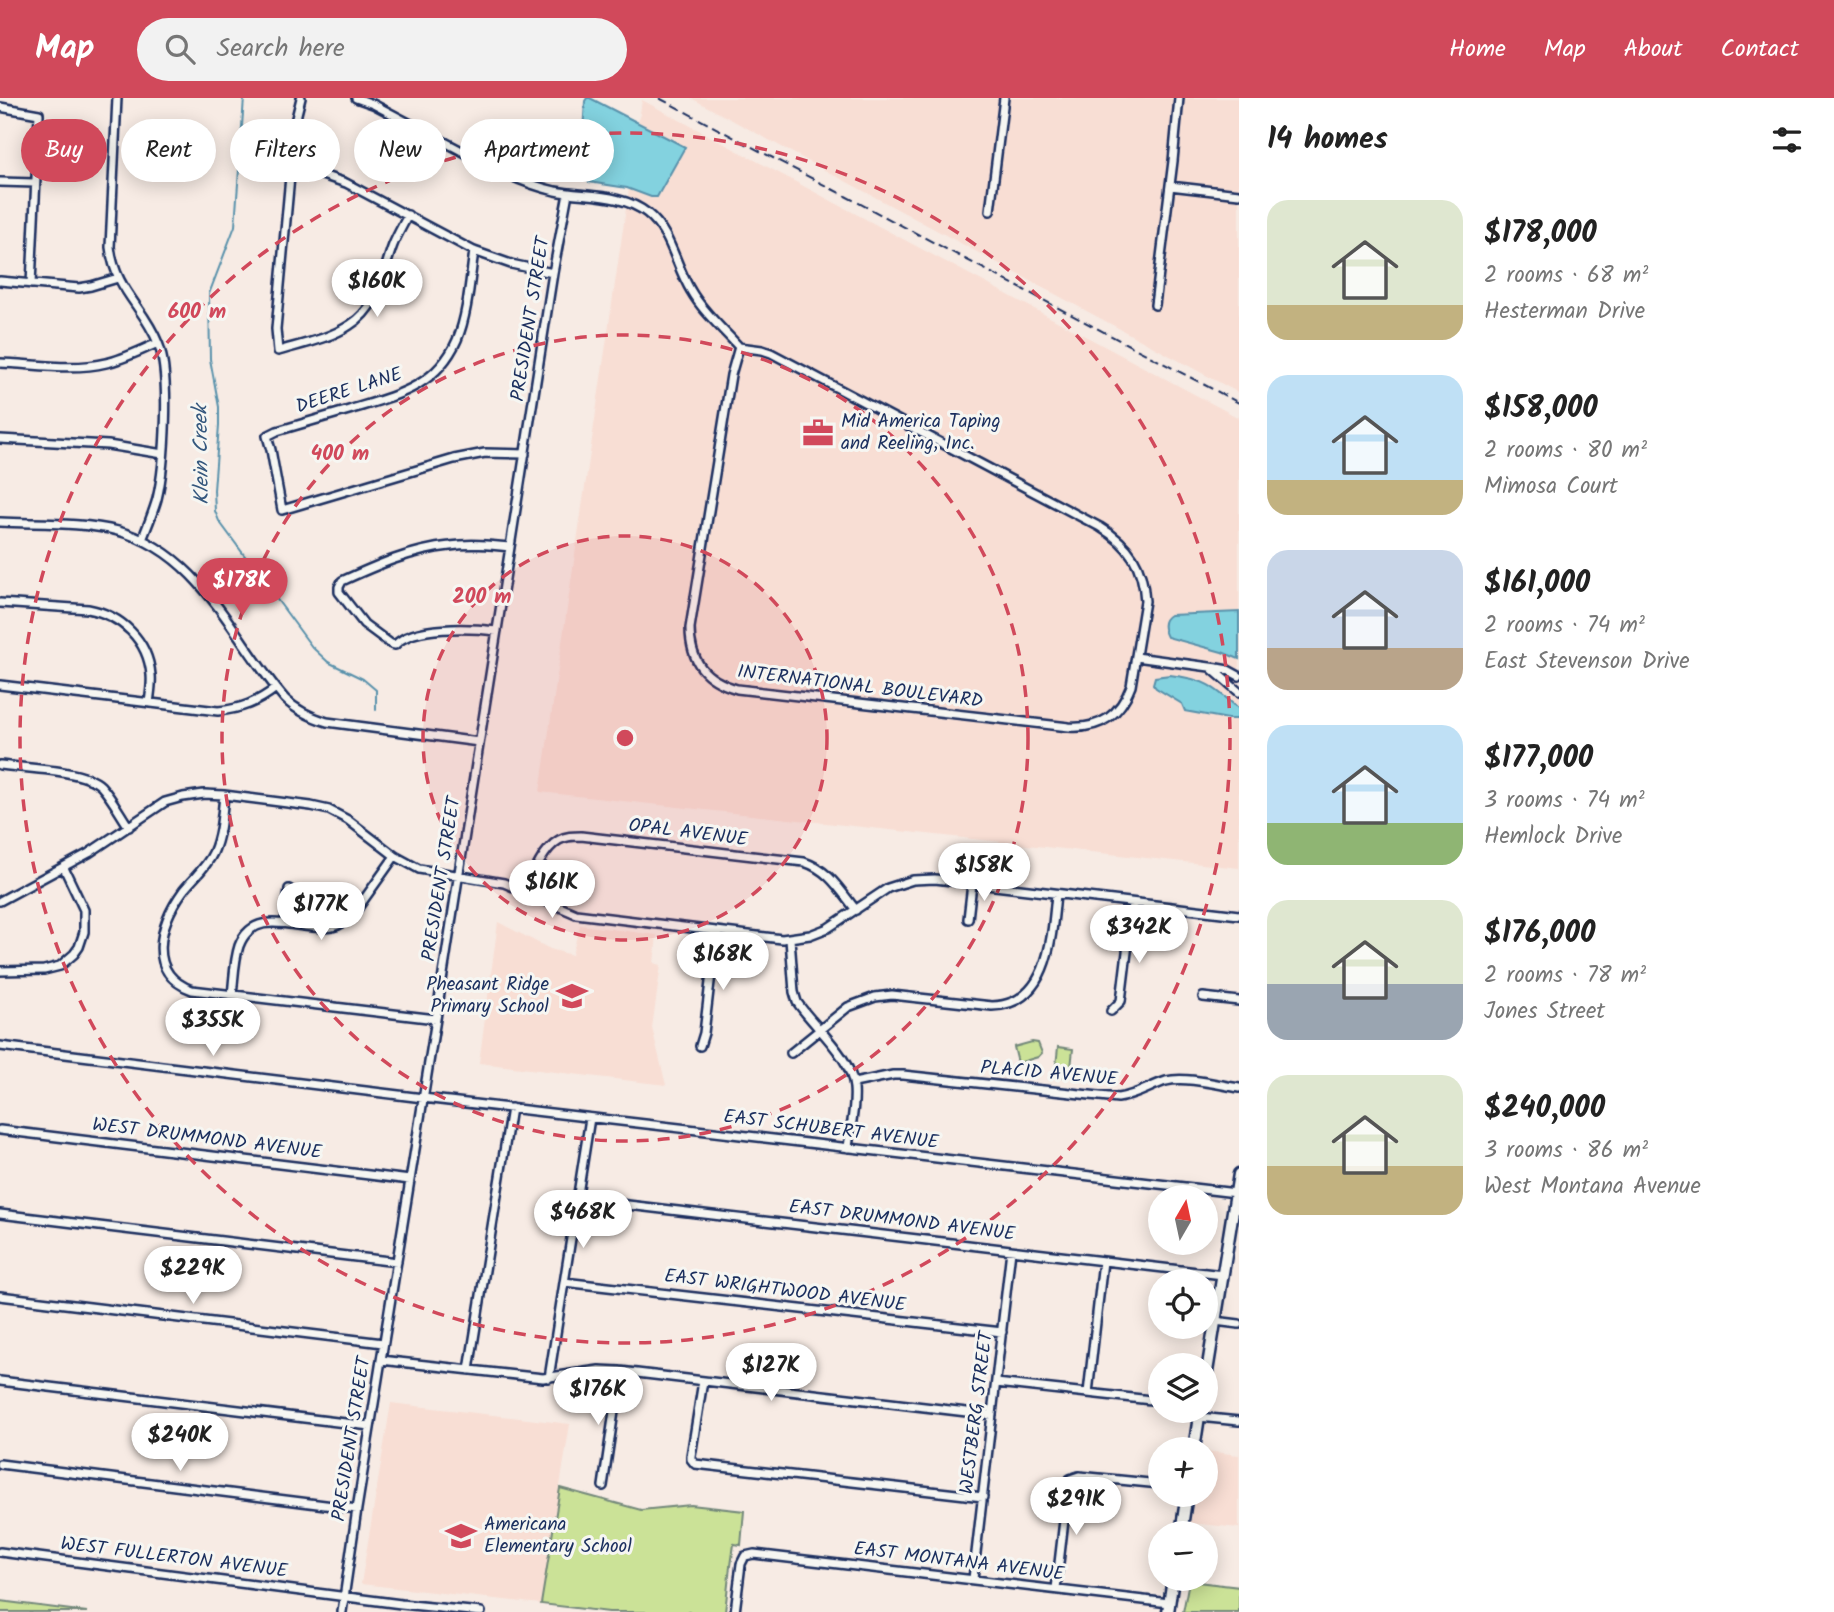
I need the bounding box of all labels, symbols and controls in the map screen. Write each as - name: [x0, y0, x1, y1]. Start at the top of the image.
- search box: [137, 18, 627, 81]
- text: Map: [35, 23, 95, 76]
- text: Search here: [217, 28, 345, 70]
- icon: search: [161, 30, 199, 68]
- text: Home: [1449, 30, 1506, 69]
- text: Map: [1544, 30, 1586, 69]
- text: About: [1624, 30, 1682, 69]
- text: Contact: [1720, 30, 1799, 69]
- text: 14 homes: [1267, 116, 1388, 164]
- chip: Buy: [21, 119, 107, 182]
- chip: Rent: [121, 119, 216, 182]
- chip: Filters: [230, 119, 340, 182]
- chip: New: [354, 119, 446, 182]
- chip: Apartment: [460, 119, 614, 182]
- icon: filters: [1768, 121, 1806, 159]
- text: $178,000: [1484, 210, 1597, 258]
- icon: home: [1323, 228, 1407, 312]
- street label: PRESIDENT STREET: [503, 233, 559, 403]
- text: 2 rooms · 68 m²: [1484, 258, 1648, 294]
- pin: $160K: [328, 260, 426, 319]
- text: $160K: [348, 264, 406, 300]
- text: Hesterman Drive: [1484, 294, 1645, 330]
- text: 600 m: [168, 296, 226, 329]
- street label: DEERE LANE: [292, 359, 407, 422]
- text: $158,000: [1484, 385, 1598, 433]
- water label: Klein Creek: [185, 402, 219, 505]
- icon: home: [1323, 403, 1407, 487]
- place label: Mid America Taping and Reeling, Inc.: [841, 407, 1000, 459]
- office icon: Mid America Taping and Reeling, Inc.: [801, 416, 835, 450]
- text: 2 rooms · 80 m²: [1484, 433, 1647, 469]
- text: 400 m: [311, 438, 369, 471]
- text: Mimosa Court: [1484, 469, 1618, 505]
- pin: $178K: [193, 559, 291, 618]
- text: $161,000: [1484, 560, 1590, 608]
- text: $178K: [213, 563, 271, 599]
- icon: home: [1323, 578, 1407, 662]
- text: 200 m: [452, 581, 512, 614]
- text: 2 rooms · 74 m²: [1484, 608, 1645, 644]
- text: East Stevenson Drive: [1484, 644, 1690, 680]
- street label: INTERNATIONAL BOULEVARD: [735, 657, 985, 717]
- centre of rings: [613, 726, 637, 750]
- text: $177,000: [1484, 735, 1593, 783]
- icon: home: [1323, 753, 1407, 837]
- text: 3 rooms · 74 m²: [1484, 783, 1645, 819]
- street label: PRESIDENT STREET: [414, 793, 470, 963]
- street label: OPAL AVENUE: [627, 811, 750, 855]
- text: Hemlock Drive: [1484, 819, 1622, 855]
- pin: $158K: [935, 844, 1033, 903]
- text: $158K: [954, 848, 1014, 884]
- pin: $161K: [503, 860, 601, 920]
- text: $161K: [525, 865, 579, 901]
- pin: $177K: [272, 882, 370, 942]
- text: $177K: [293, 887, 349, 923]
- pin: $342K: [1090, 906, 1188, 965]
- text: $342K: [1106, 910, 1172, 946]
- text: $176,000: [1484, 910, 1595, 958]
- icon: home: [1323, 928, 1407, 1012]
- pin: $168K: [674, 932, 772, 992]
- text: $168K: [693, 937, 753, 973]
- text: 2 rooms · 78 m²: [1484, 958, 1646, 994]
- place label: Pheasant Ridge Primary School: [426, 970, 549, 1022]
- school or university icon: Pheasant Ridge Primary School: [555, 979, 589, 1013]
- text: Jones Street: [1484, 994, 1605, 1030]
- pin: $355K: [164, 998, 262, 1058]
- text: $355K: [181, 1003, 245, 1039]
- street label: PLACID AVENUE: [979, 1053, 1120, 1095]
- text: $240,000: [1484, 1085, 1605, 1133]
- street label: EAST SCHUBERT AVENUE: [722, 1102, 941, 1158]
- icon: home: [1323, 1103, 1407, 1187]
- street label: WEST DRUMMOND AVENUE: [91, 1110, 324, 1168]
- text: 3 rooms · 86 m²: [1484, 1133, 1648, 1169]
- text: West Montana Avenue: [1484, 1169, 1701, 1205]
- north arrow: [1148, 1185, 1218, 1255]
- map controls: [1148, 1185, 1218, 1591]
- pin: $468K: [534, 1190, 632, 1250]
- street label: EAST DRUMMOND AVENUE: [787, 1192, 1018, 1250]
- text: $468K: [550, 1195, 616, 1231]
- pin: $229K: [144, 1246, 242, 1306]
- text: $229K: [160, 1251, 226, 1287]
- street label: EAST WRIGHTWOOD AVENUE: [663, 1261, 908, 1321]
- button: locate: [1148, 1269, 1218, 1339]
- street label: WESTBERG STREET: [952, 1328, 1002, 1496]
- pin: $127K: [722, 1344, 820, 1403]
- text: $127K: [742, 1348, 800, 1384]
- street label: PRESIDENT STREET: [324, 1353, 380, 1523]
- button: layers: [1148, 1353, 1218, 1423]
- pin: $176K: [549, 1368, 647, 1427]
- text: $176K: [569, 1372, 627, 1408]
- pin: $240K: [131, 1414, 229, 1473]
- text: $240K: [147, 1418, 213, 1454]
- button: +: [1148, 1437, 1218, 1507]
- pin: $291K: [1027, 1478, 1125, 1537]
- text: $291K: [1046, 1482, 1106, 1518]
- place label: Americana Elementary School: [484, 1510, 632, 1562]
- school or university icon: Americana Elementary School: [444, 1519, 478, 1553]
- button: −: [1148, 1521, 1218, 1591]
- street label: WEST FULLERTON AVENUE: [59, 1529, 290, 1587]
- street label: EAST MONTANA AVENUE: [852, 1534, 1067, 1590]

